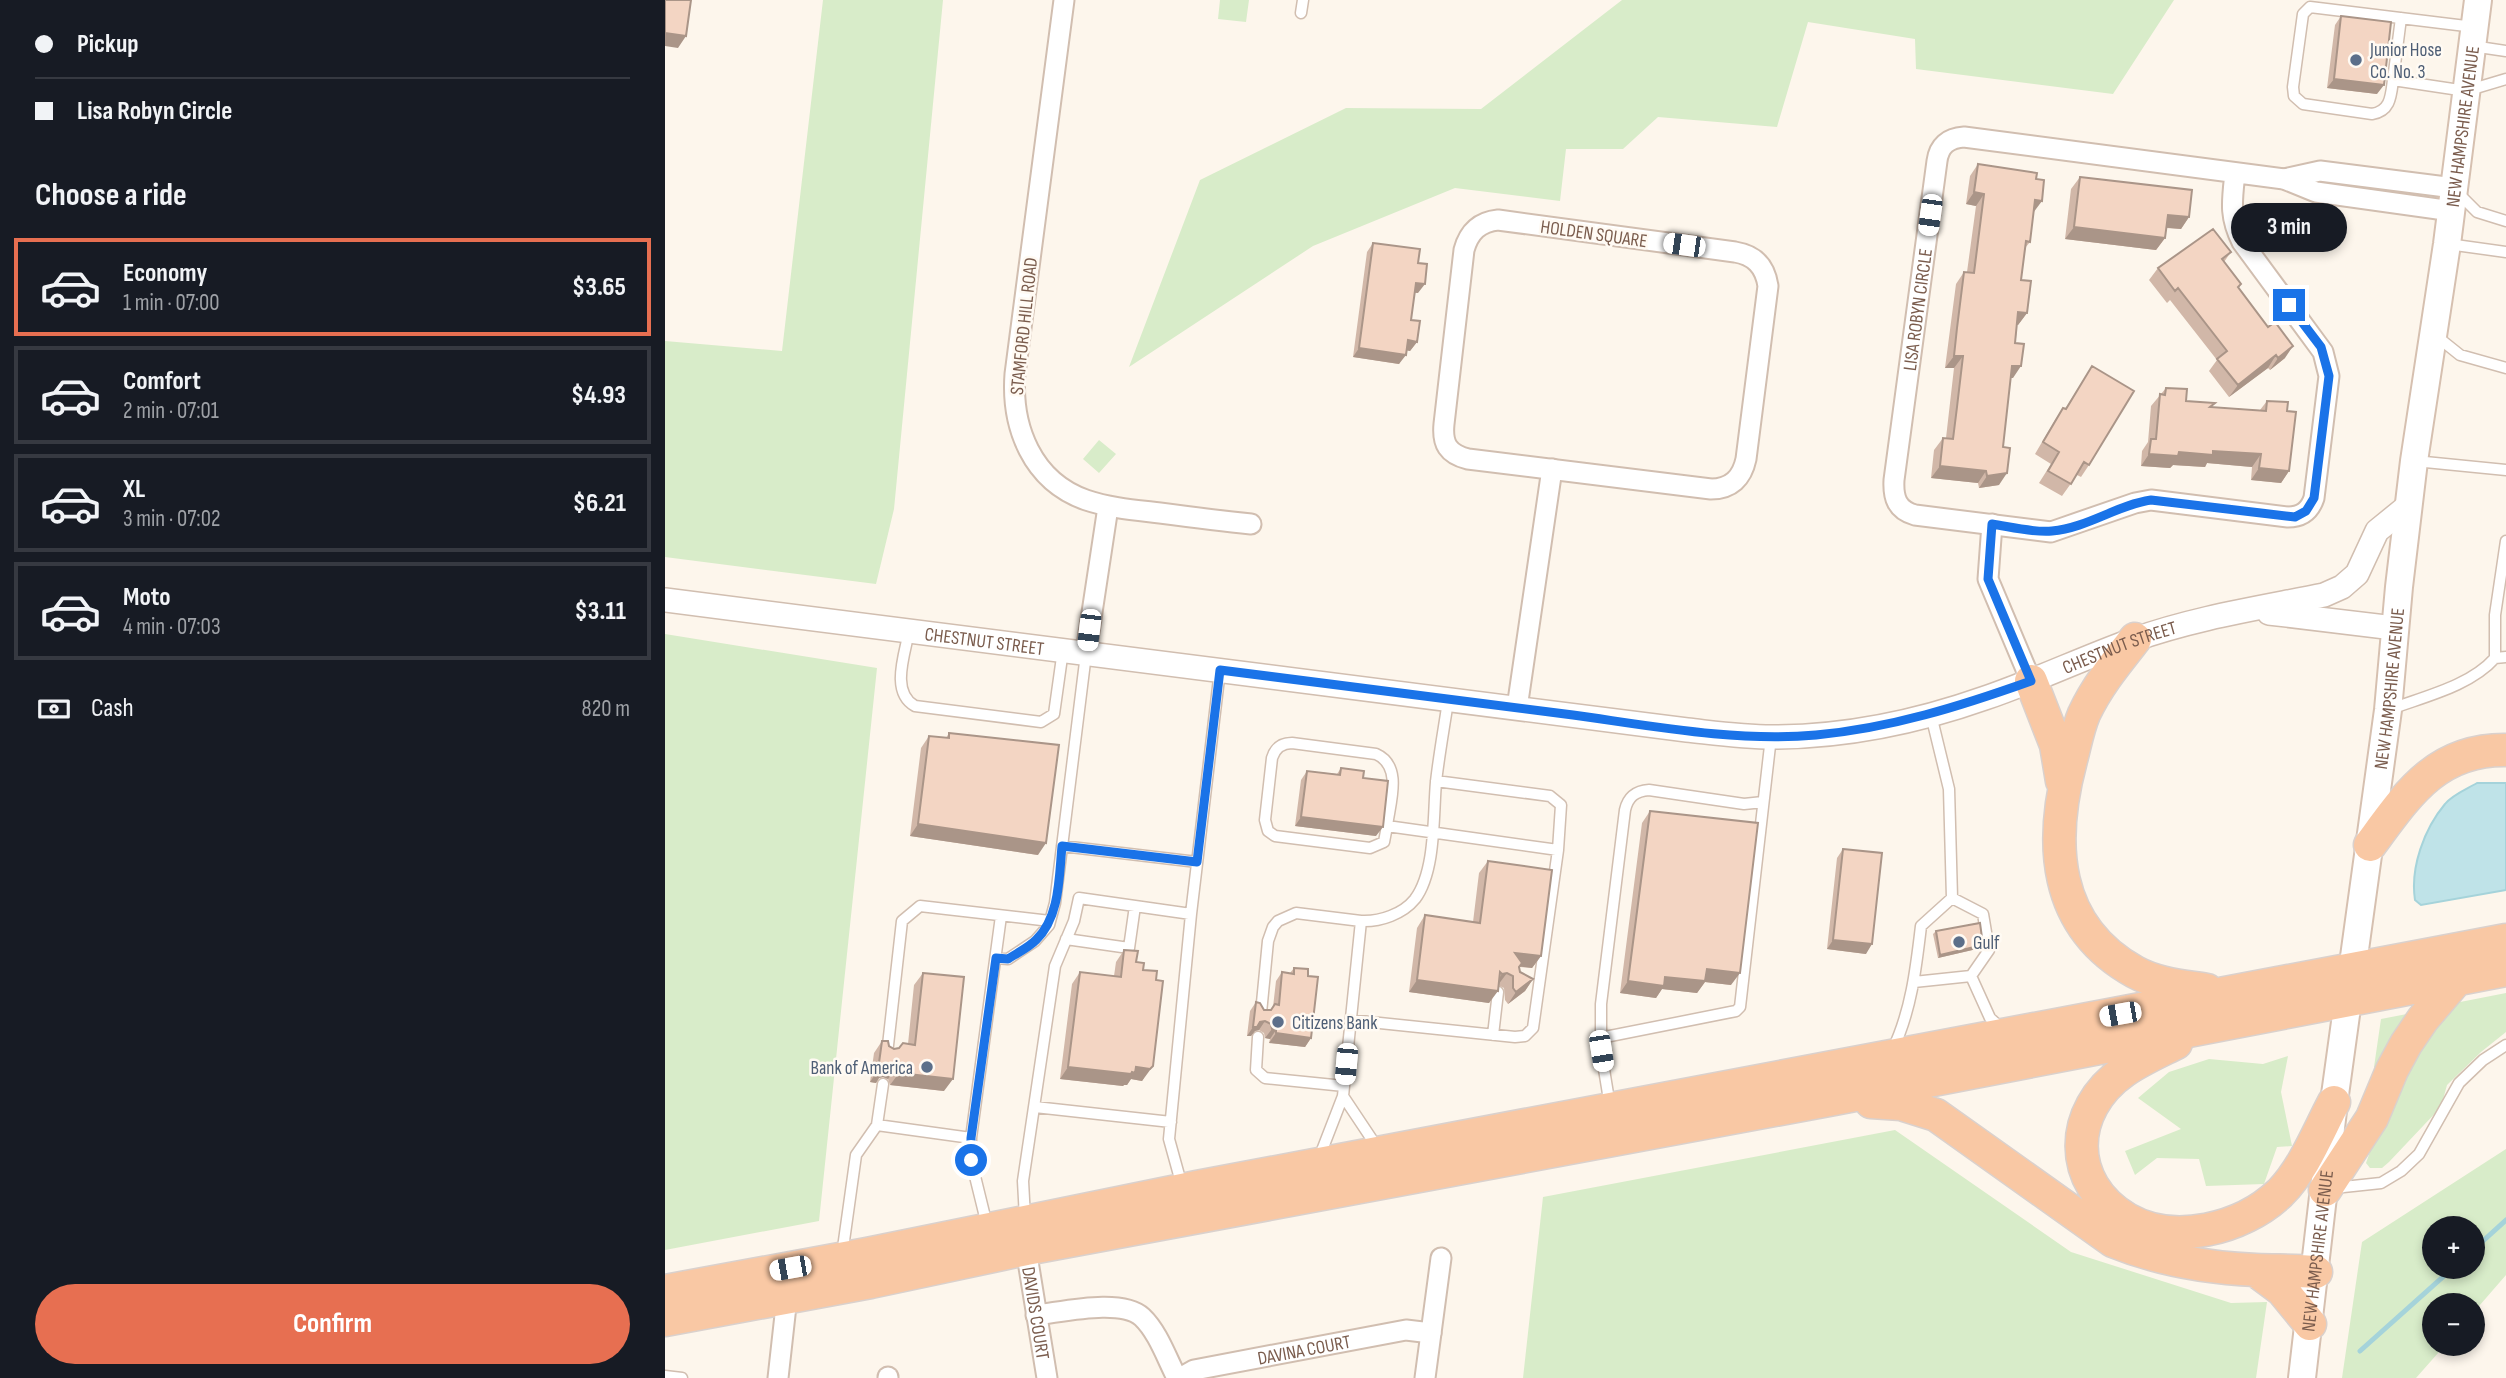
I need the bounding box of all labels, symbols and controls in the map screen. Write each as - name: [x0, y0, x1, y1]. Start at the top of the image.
- text: Pickup: [77, 29, 139, 60]
- place label: Junior Hose Co. No. 3: [2369, 39, 2442, 84]
- street label: NEW HAMPSHIRE AVENUE: [2442, 45, 2485, 209]
- marker: Junior Hose Co. No. 3: [2348, 52, 2364, 68]
- text: Lisa Robyn Circle: [77, 96, 232, 127]
- text: Choose a ride: [35, 176, 187, 215]
- car: [1917, 193, 1944, 237]
- callout: 3 min: [2231, 204, 2347, 252]
- text: 3 min: [2267, 213, 2311, 241]
- street label: HOLDEN SQUARE: [1539, 216, 1649, 253]
- car: [1662, 232, 1707, 258]
- street label: LISA ROBYN CIRCLE: [1899, 247, 1938, 372]
- icon: car: [39, 256, 102, 319]
- street label: STAMFORD HILL ROAD: [1006, 256, 1043, 396]
- text: Economy: [123, 258, 207, 289]
- text: $3.65: [572, 272, 626, 303]
- text: 1 min · 07:00: [123, 289, 220, 317]
- route end: [2273, 289, 2305, 321]
- icon: car: [39, 364, 102, 427]
- text: Comfort: [123, 366, 201, 397]
- text: $4.93: [571, 380, 626, 411]
- text: 2 min · 07:01: [123, 397, 219, 425]
- icon: car: [39, 472, 102, 535]
- text: XL: [123, 474, 145, 505]
- text: $6.21: [573, 488, 626, 519]
- text: 3 min · 07:02: [123, 505, 220, 533]
- icon: car: [39, 580, 102, 643]
- text: Moto: [123, 582, 171, 613]
- text: $3.11: [575, 596, 626, 627]
- street label: NEW HAMPSHIRE AVENUE: [2370, 607, 2410, 771]
- car: [1077, 608, 1102, 652]
- text: 4 min · 07:03: [123, 613, 221, 641]
- street label: CHESTNUT STREET: [2059, 617, 2180, 680]
- street label: CHESTNUT STREET: [923, 623, 1046, 661]
- icon: cash: [35, 690, 73, 728]
- text: Cash: [91, 693, 134, 724]
- text: 820 m: [581, 695, 630, 723]
- place label: Gulf: [1973, 932, 2000, 955]
- marker: Gulf: [1951, 934, 1967, 950]
- car: [2098, 1000, 2143, 1028]
- place label: Citizens Bank: [1292, 1012, 1378, 1035]
- marker: Citizens Bank: [1270, 1014, 1286, 1030]
- car: [1588, 1029, 1615, 1073]
- car: [1334, 1042, 1359, 1086]
- place label: Bank of America: [810, 1057, 913, 1080]
- marker: Bank of America: [919, 1059, 935, 1075]
- route start: [955, 1144, 987, 1176]
- street label: NEW HAMPSHIRE AVENUE: [2297, 1169, 2339, 1333]
- map controls: [2422, 1216, 2485, 1356]
- button: +: [2422, 1216, 2485, 1279]
- car: [768, 1254, 813, 1282]
- street label: DAVIDS COURT: [1016, 1265, 1054, 1362]
- button: Confirm: [35, 1284, 630, 1364]
- button: −: [2422, 1293, 2485, 1356]
- street label: DAVINA COURT: [1256, 1331, 1353, 1371]

